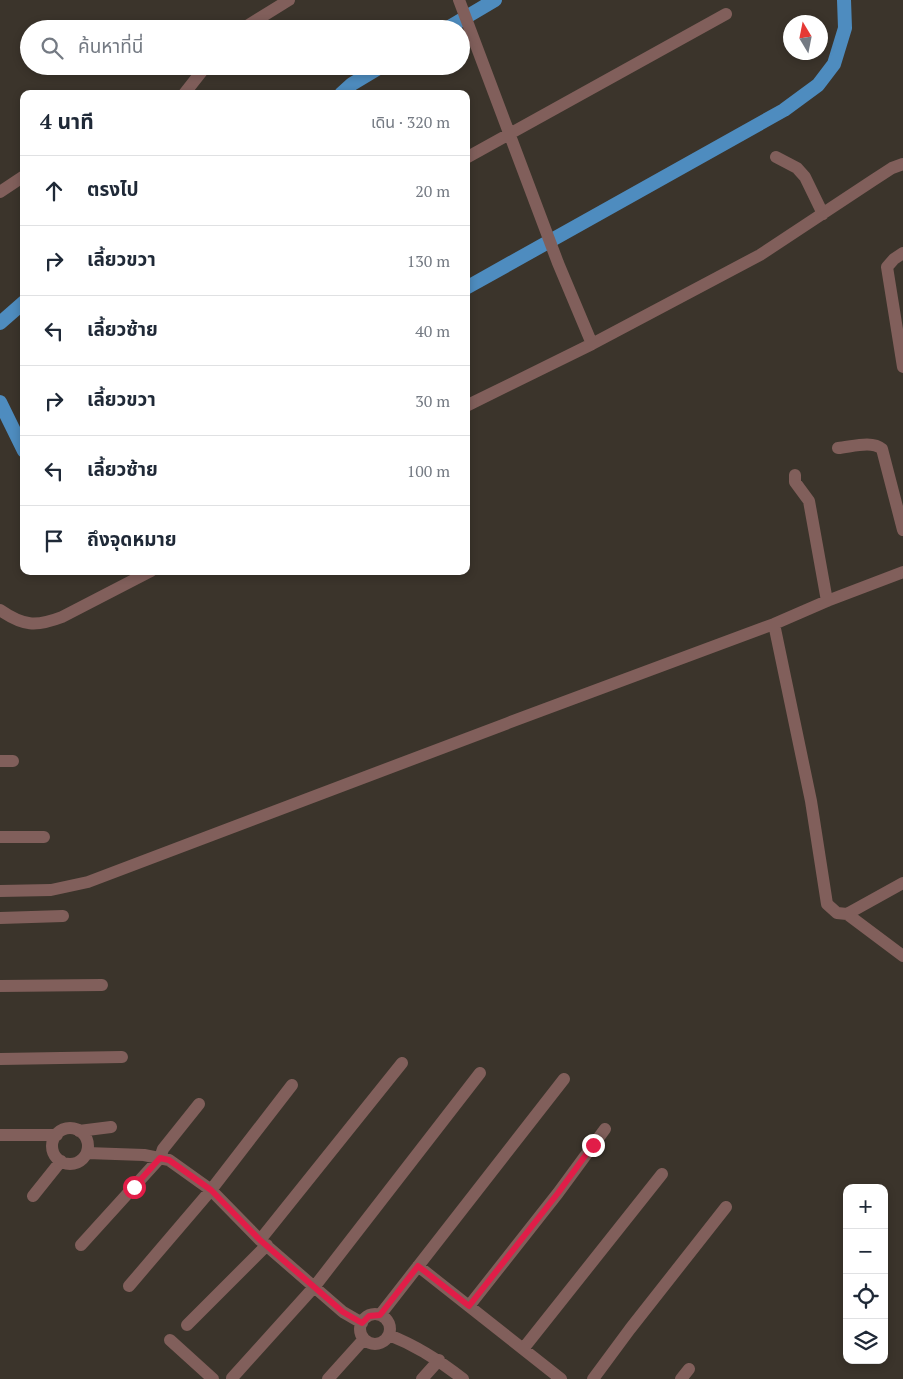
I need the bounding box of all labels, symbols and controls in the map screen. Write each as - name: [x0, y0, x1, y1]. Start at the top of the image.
- north arrow: [783, 15, 828, 60]
- search box: [20, 20, 470, 75]
- text: ค้นหาที่นี่: [78, 33, 143, 58]
- icon: search: [38, 34, 66, 62]
- text: 4 นาที: [40, 107, 94, 135]
- text: เดิน · 320 m: [371, 111, 450, 133]
- text: ตรงไป: [87, 176, 139, 201]
- icon: ahead: [40, 177, 68, 205]
- text: 20 m: [415, 180, 450, 202]
- text: เลี้ยวขวา: [87, 246, 156, 271]
- icon: right: [40, 247, 68, 275]
- text: 130 m: [407, 250, 450, 272]
- text: เลี้ยวซ้าย: [87, 316, 158, 341]
- icon: left: [40, 317, 68, 345]
- text: 40 m: [415, 320, 450, 342]
- text: เลี้ยวขวา: [87, 386, 156, 411]
- icon: right: [40, 387, 68, 415]
- text: 30 m: [415, 390, 450, 412]
- text: เลี้ยวซ้าย: [87, 456, 158, 481]
- icon: left: [40, 457, 68, 485]
- text: 100 m: [407, 460, 450, 482]
- text: ถึงจุดหมาย: [87, 526, 177, 551]
- icon: arrive: [40, 527, 68, 555]
- route end: [582, 1134, 605, 1157]
- route start: [123, 1176, 146, 1199]
- map controls: [843, 1184, 888, 1364]
- button: +: [843, 1184, 888, 1229]
- button: −: [843, 1229, 888, 1274]
- button: locate: [843, 1274, 888, 1319]
- button: layers: [843, 1319, 888, 1364]

